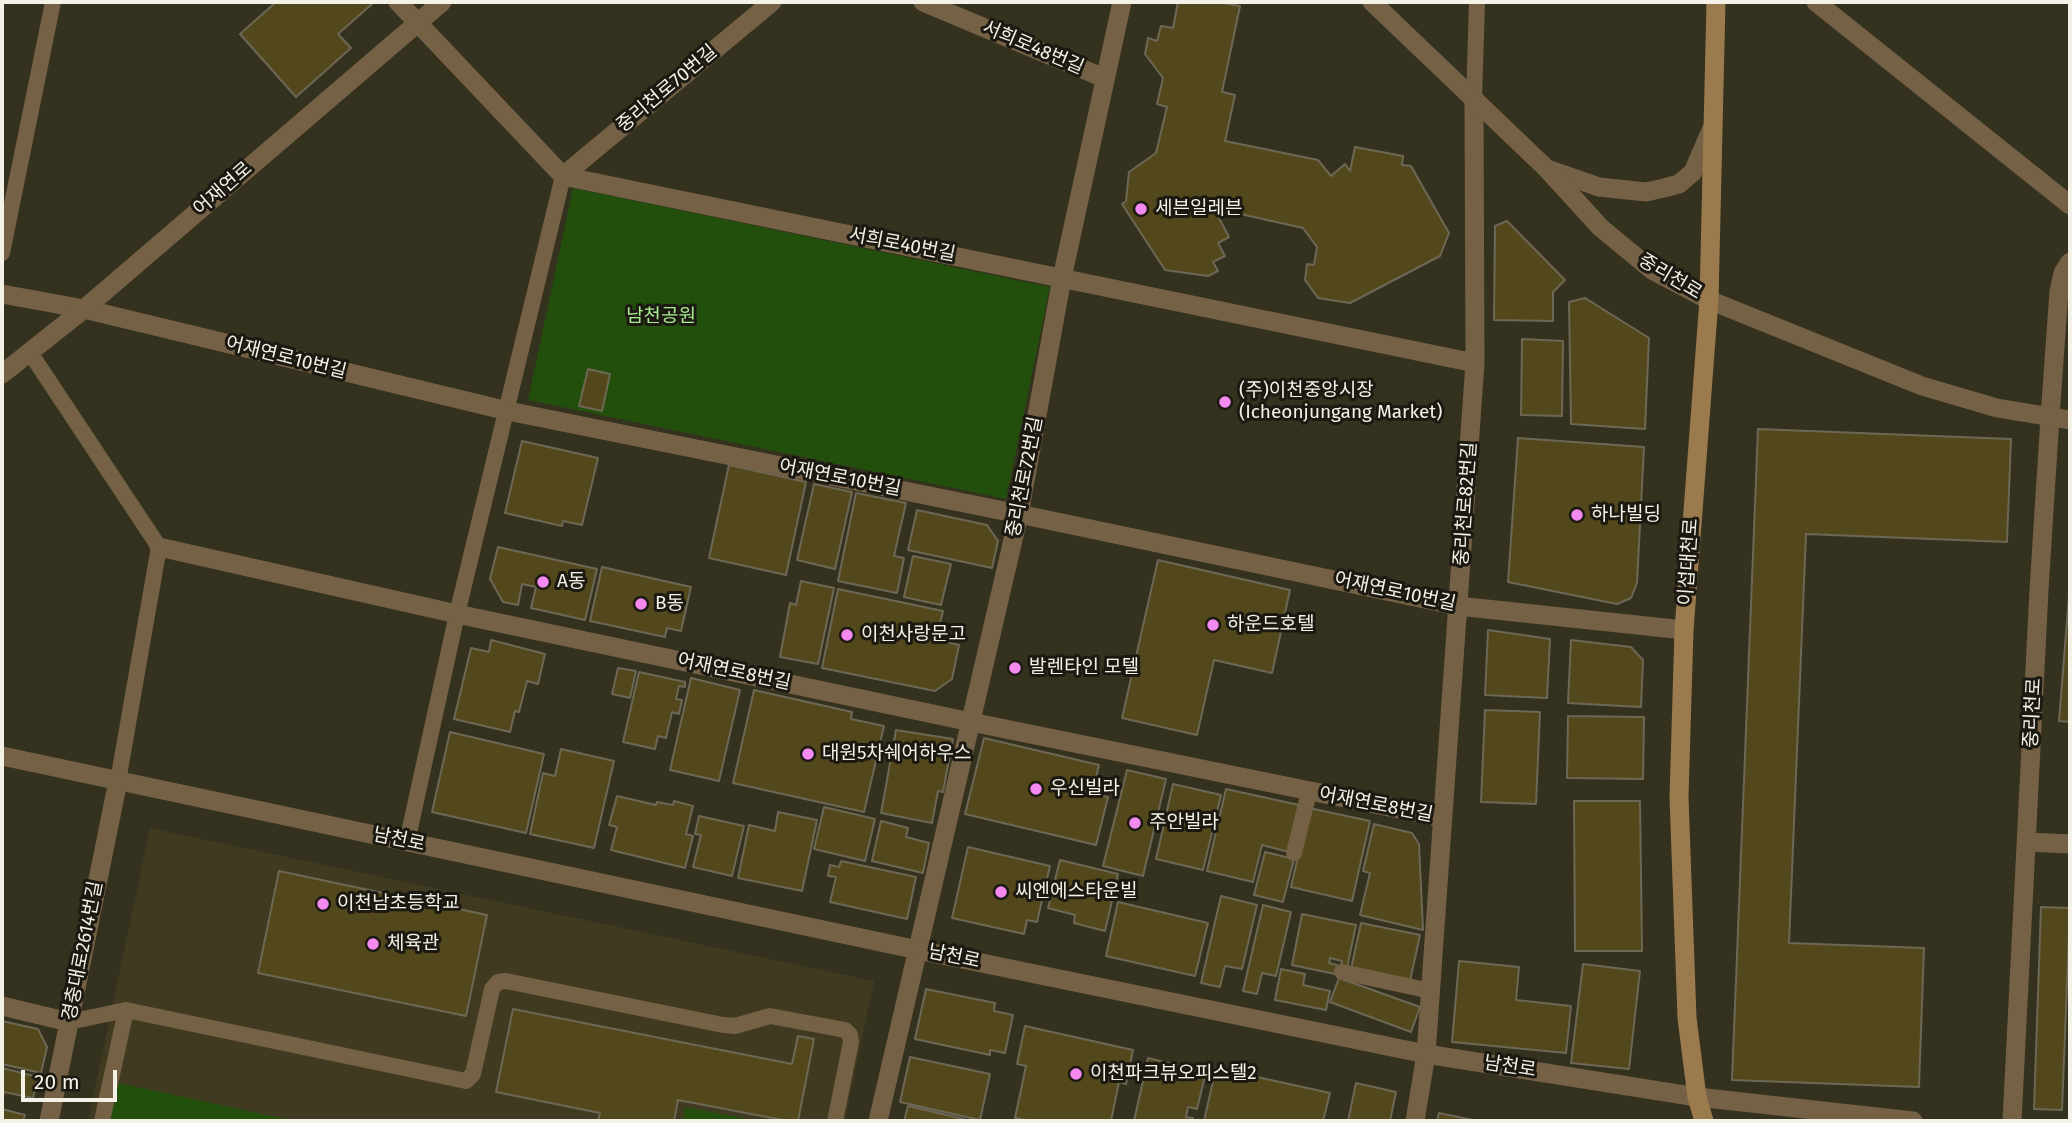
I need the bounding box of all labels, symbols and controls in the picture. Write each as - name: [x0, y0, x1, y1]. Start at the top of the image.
- street label: 서희로48번길: [979, 16, 1087, 80]
- street label: 중리천로70번길: [612, 41, 722, 137]
- street label: 어재연로: [189, 157, 257, 221]
- place label: 세븐일레븐: [1155, 198, 1242, 220]
- marker: 세븐일레븐: [1133, 201, 1149, 217]
- street label: 서희로40번길: [847, 223, 957, 267]
- street label: 중리천로: [1634, 249, 1706, 305]
- park label: 남천공원: [626, 306, 696, 328]
- street label: 어재연로10번길: [223, 332, 349, 384]
- place label: (주)이천중앙시장 (Icheonjungang Market): [1239, 380, 1442, 424]
- marker: (주)이천중앙시장 (Icheonjungang Market): [1217, 394, 1233, 410]
- street label: 중리천로72번길: [1002, 415, 1048, 539]
- street label: 중리천로82번길: [1450, 441, 1482, 567]
- street label: 어재연로10번길: [777, 455, 903, 501]
- place label: 하나빌딩: [1591, 504, 1661, 526]
- marker: 하나빌딩: [1569, 507, 1585, 523]
- street label: 이섭대천로: [1675, 518, 1703, 606]
- street label: 어재연로10번길: [1332, 568, 1458, 616]
- place label: A동: [557, 571, 585, 593]
- marker: A동: [535, 574, 551, 590]
- place label: B동: [655, 593, 684, 615]
- marker: B동: [633, 596, 649, 612]
- place label: 하운드호텔: [1227, 614, 1314, 636]
- marker: 하운드호텔: [1205, 617, 1221, 633]
- place label: 이천사랑문고: [861, 624, 966, 646]
- marker: 이천사랑문고: [839, 627, 855, 643]
- street label: 어재연로8번길: [675, 649, 793, 695]
- place label: 발렌타인 모텔: [1029, 657, 1139, 679]
- marker: 발렌타인 모텔: [1007, 660, 1023, 676]
- street label: 중리천로: [2020, 677, 2046, 749]
- place label: 대원5차쉐어하우스: [822, 743, 971, 765]
- marker: 대원5차쉐어하우스: [800, 746, 816, 762]
- place label: 우신빌라: [1050, 778, 1120, 800]
- marker: 우신빌라: [1028, 781, 1044, 797]
- street label: 어재연로8번길: [1317, 783, 1435, 827]
- place label: 주안빌라: [1149, 812, 1219, 834]
- marker: 주안빌라: [1127, 815, 1143, 831]
- street label: 남천로: [371, 823, 427, 857]
- street label: 경충대로2614번길: [58, 879, 108, 1023]
- place label: 씨엔에스타운빌: [1015, 881, 1137, 903]
- marker: 씨엔에스타운빌: [993, 884, 1009, 900]
- place label: 이천남초등학교: [337, 893, 459, 915]
- marker: 이천남초등학교: [315, 896, 331, 912]
- place label: 체육관: [387, 933, 439, 955]
- marker: 체육관: [365, 936, 381, 952]
- street label: 남천로: [926, 940, 982, 974]
- street label: 남천로: [1482, 1052, 1538, 1082]
- scale bar: [24, 1056, 121, 1100]
- place label: 이천파크뷰오피스텔2: [1090, 1063, 1257, 1085]
- marker: 이천파크뷰오피스텔2: [1068, 1066, 1084, 1082]
- text: 20 m: [34, 1069, 80, 1095]

